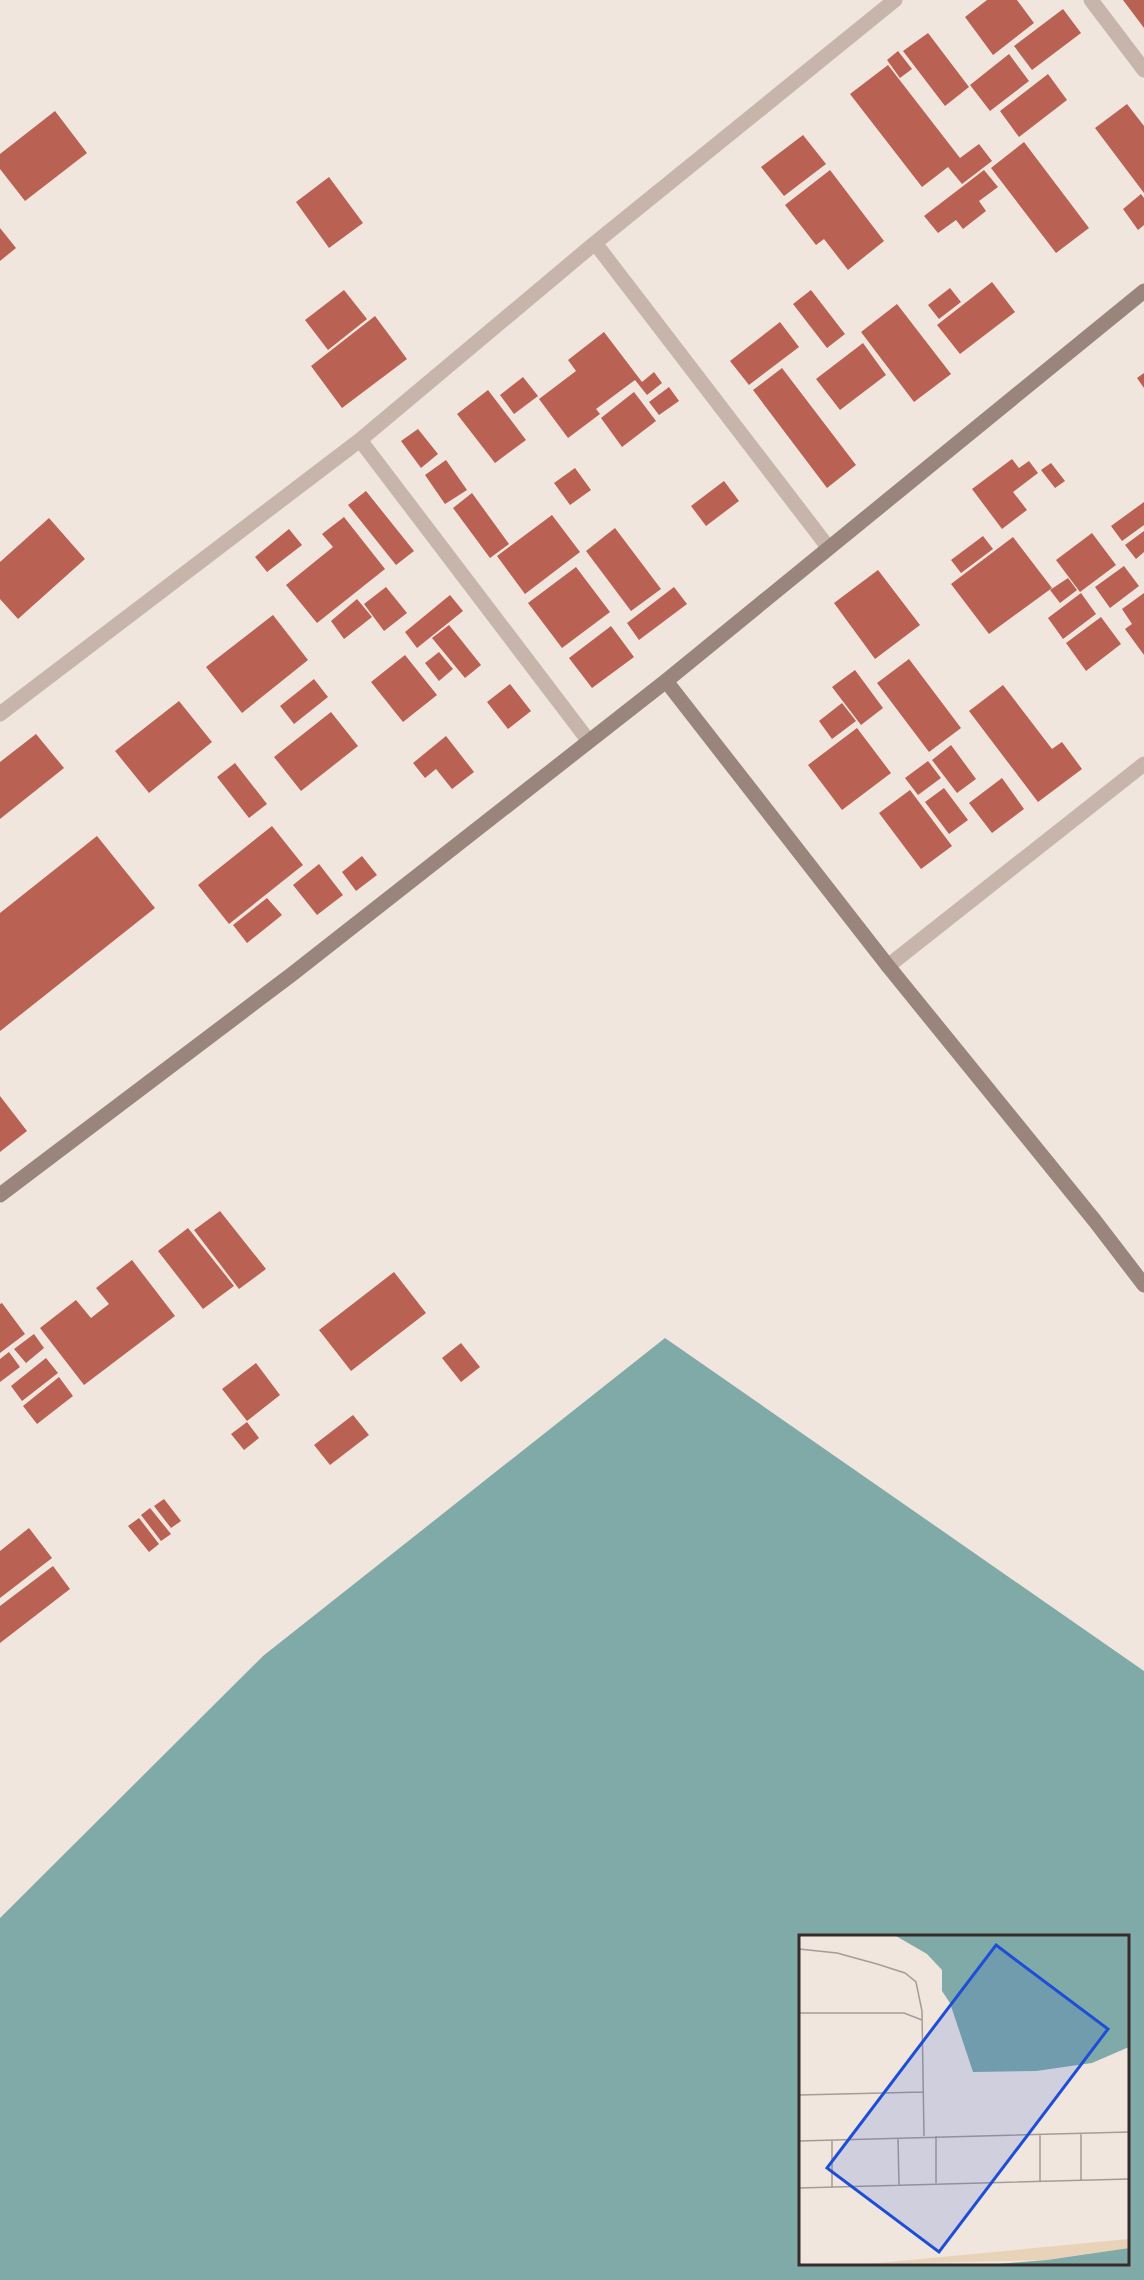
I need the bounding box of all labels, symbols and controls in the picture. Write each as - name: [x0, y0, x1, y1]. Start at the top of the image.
- inset map: [799, 1935, 1129, 2265]

